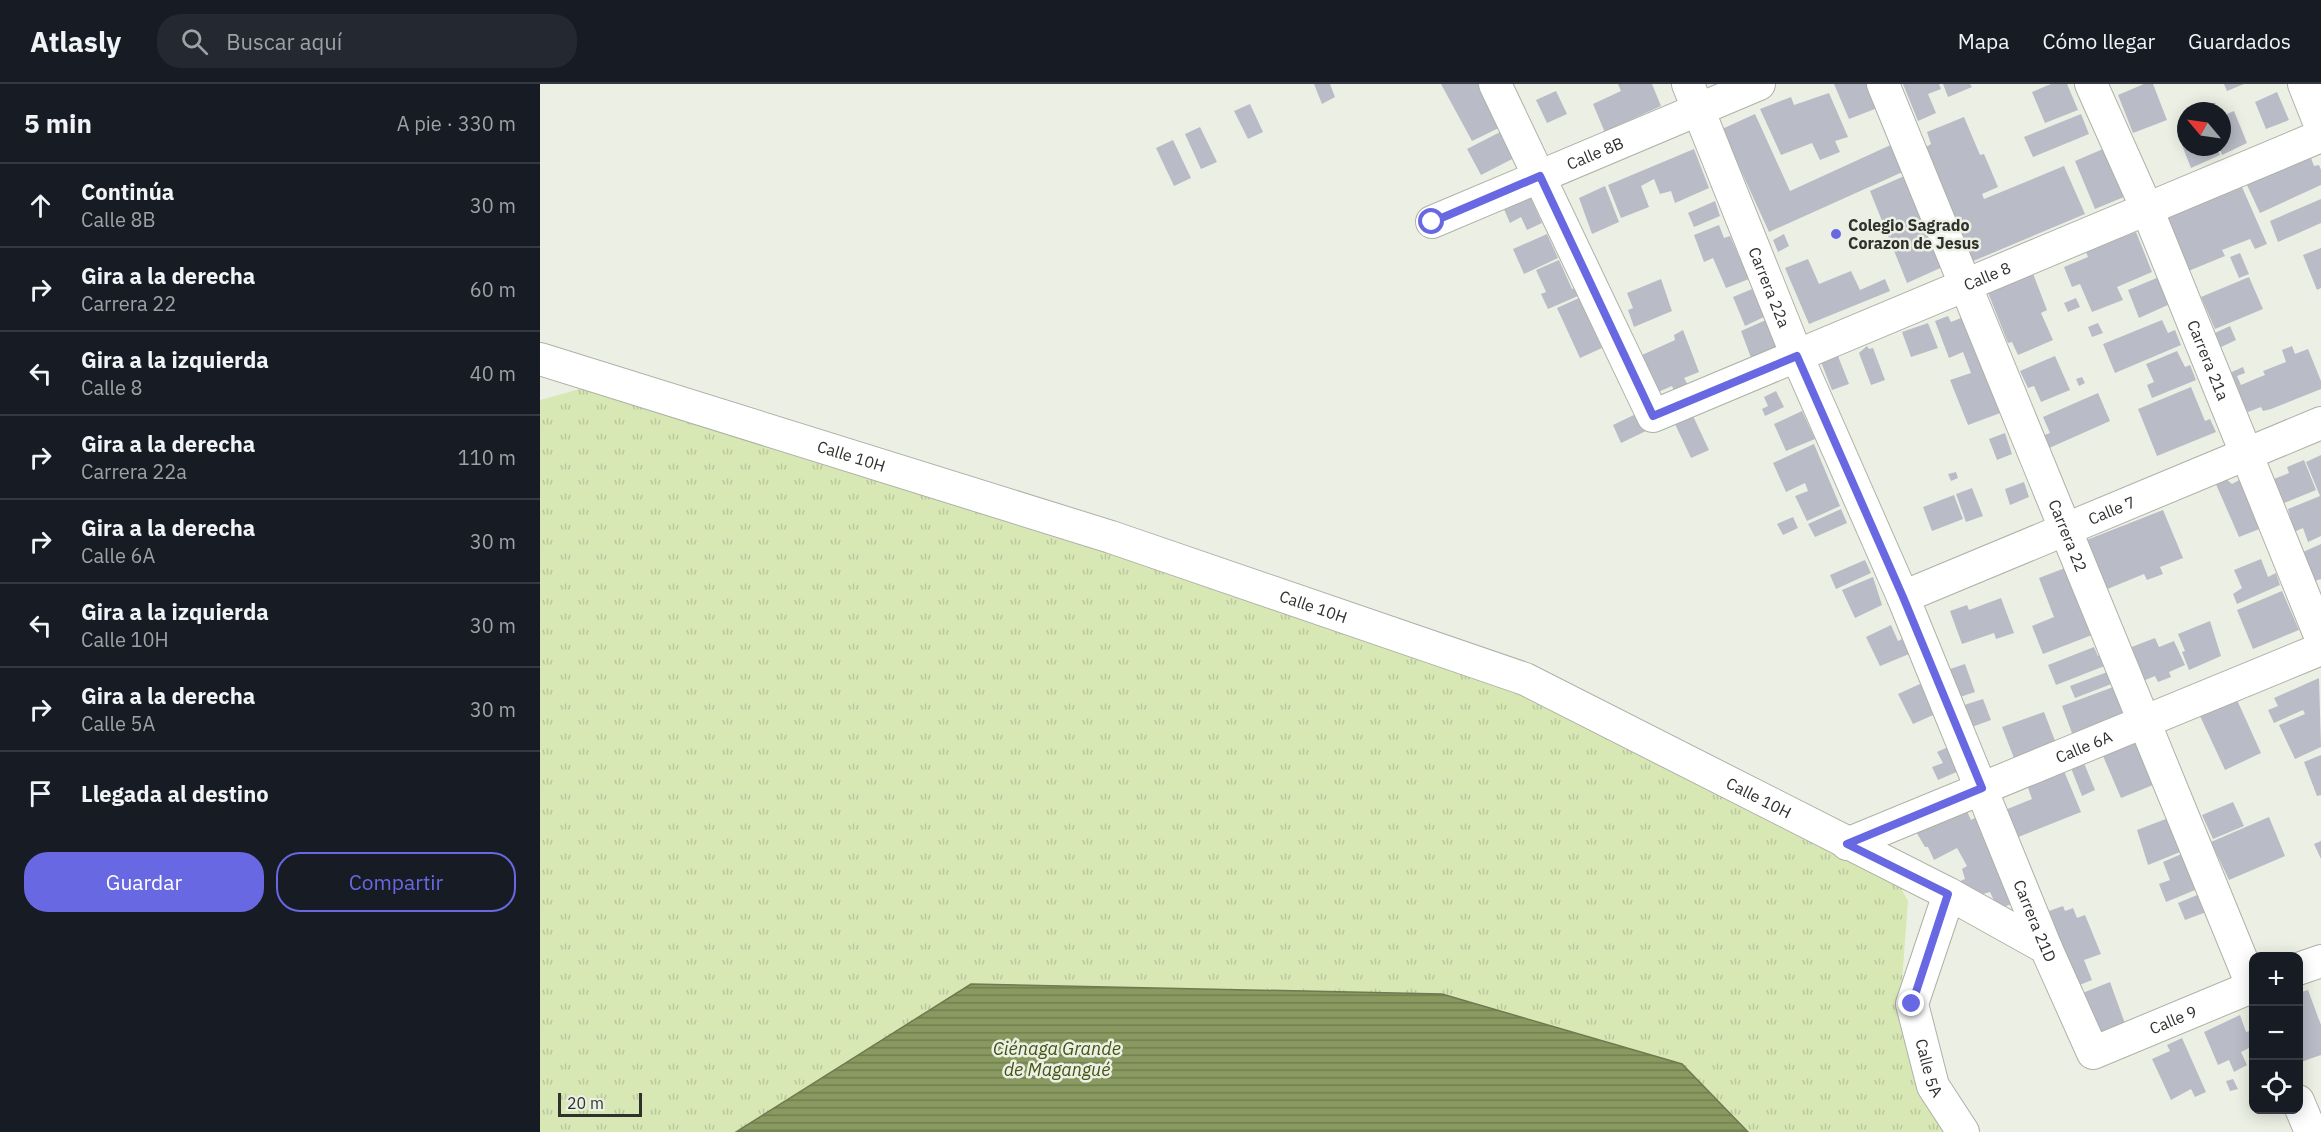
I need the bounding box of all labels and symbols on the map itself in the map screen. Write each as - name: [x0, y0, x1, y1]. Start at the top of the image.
- north arrow: [2177, 102, 2231, 156]
- street label: Calle 8B: [1564, 132, 1626, 174]
- route start: [1418, 208, 1444, 234]
- place label: Colegio Sagrado Corazon de Jesus: [1848, 215, 1979, 253]
- marker: Colegio Sagrado Corazon de Jesus: [1829, 227, 1843, 241]
- street label: Carrera 22a: [1744, 244, 1795, 331]
- street label: Calle 8: [1961, 257, 2014, 295]
- street label: Carrera 21a: [2183, 317, 2234, 404]
- street label: Calle 10H: [815, 436, 888, 476]
- street label: Calle 7: [2085, 491, 2138, 529]
- street label: Carrera 22: [2044, 497, 2092, 575]
- street label: Calle 10H: [1277, 586, 1350, 627]
- street label: Calle 6A: [2052, 726, 2115, 767]
- street label: Calle 10H: [1723, 773, 1795, 822]
- street label: Carrera 21D: [2009, 877, 2061, 965]
- route end: [1898, 990, 1924, 1016]
- street label: Calle 9: [2146, 1001, 2200, 1038]
- water label: Ciénaga Grande de Magangué: [993, 1037, 1121, 1081]
- street label: Calle 5A: [1911, 1037, 1947, 1101]
- scale bar: [558, 1090, 642, 1118]

